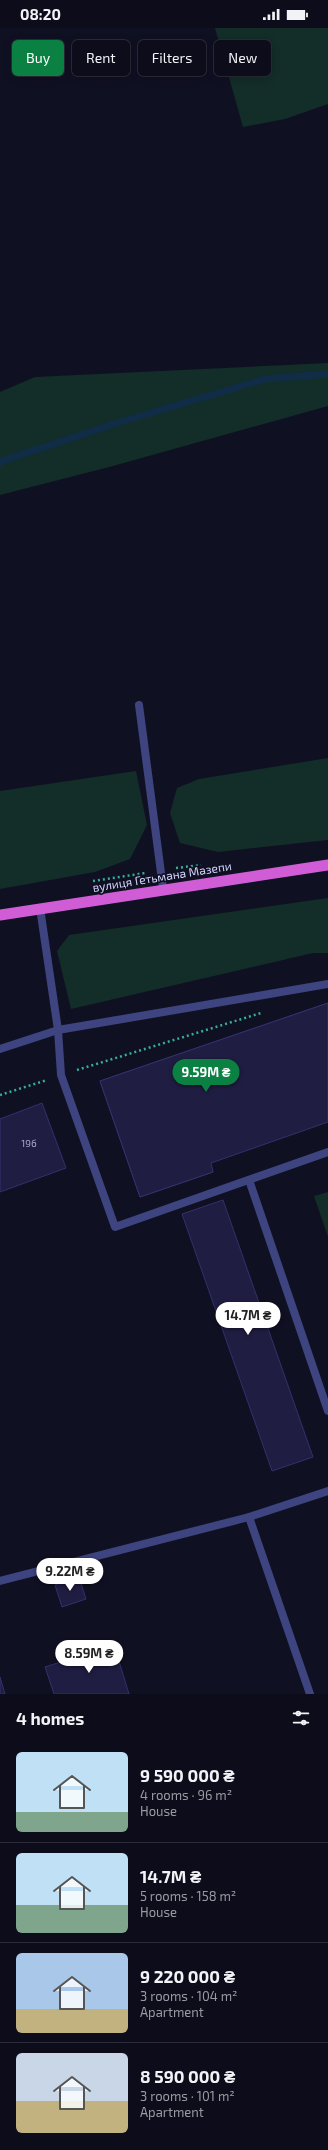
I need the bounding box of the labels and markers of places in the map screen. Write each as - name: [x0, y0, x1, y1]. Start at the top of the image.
- pin: 9.59M ₴: [169, 1059, 243, 1093]
- pin: 14.7M ₴: [211, 1302, 285, 1336]
- pin: 9.22M ₴: [33, 1558, 107, 1592]
- pin: 8.59M ₴: [52, 1640, 126, 1674]

